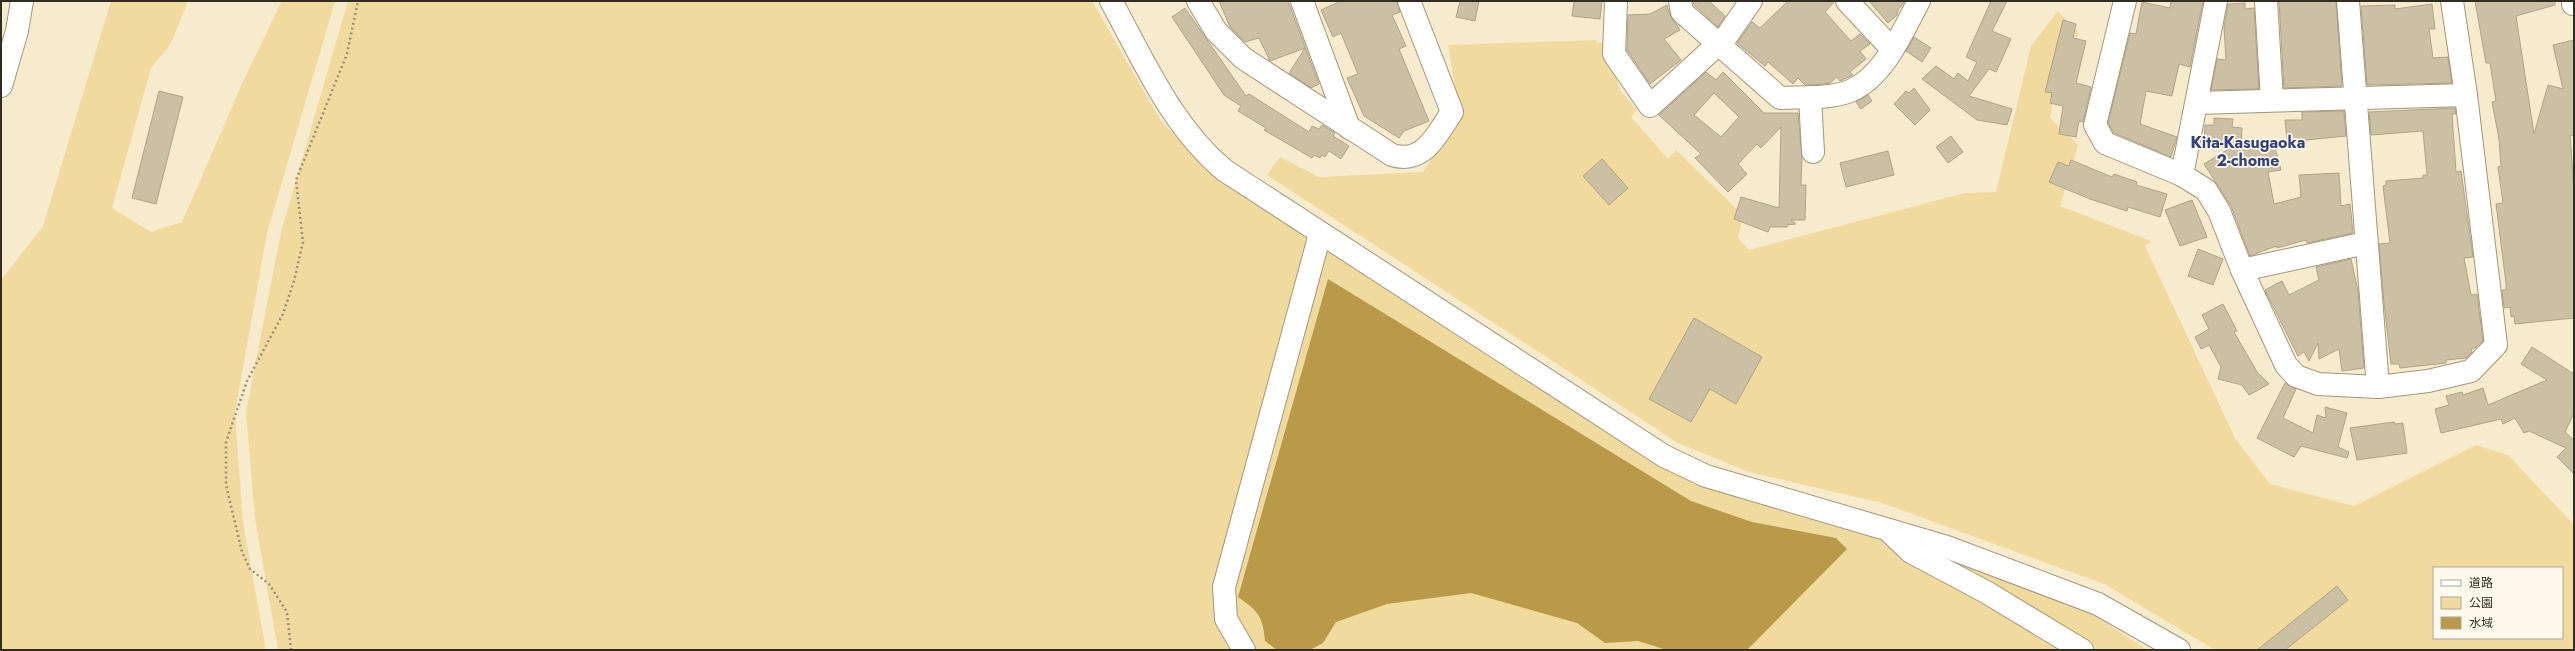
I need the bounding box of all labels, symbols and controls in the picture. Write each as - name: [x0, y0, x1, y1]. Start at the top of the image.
- district label: Kita-Kasugaoka 2-chome: [2191, 131, 2305, 172]
- legend: [2433, 567, 2563, 639]
- text: 道路: [2469, 574, 2493, 592]
- text: 公園: [2469, 594, 2493, 612]
- text: 水域: [2469, 614, 2493, 632]

